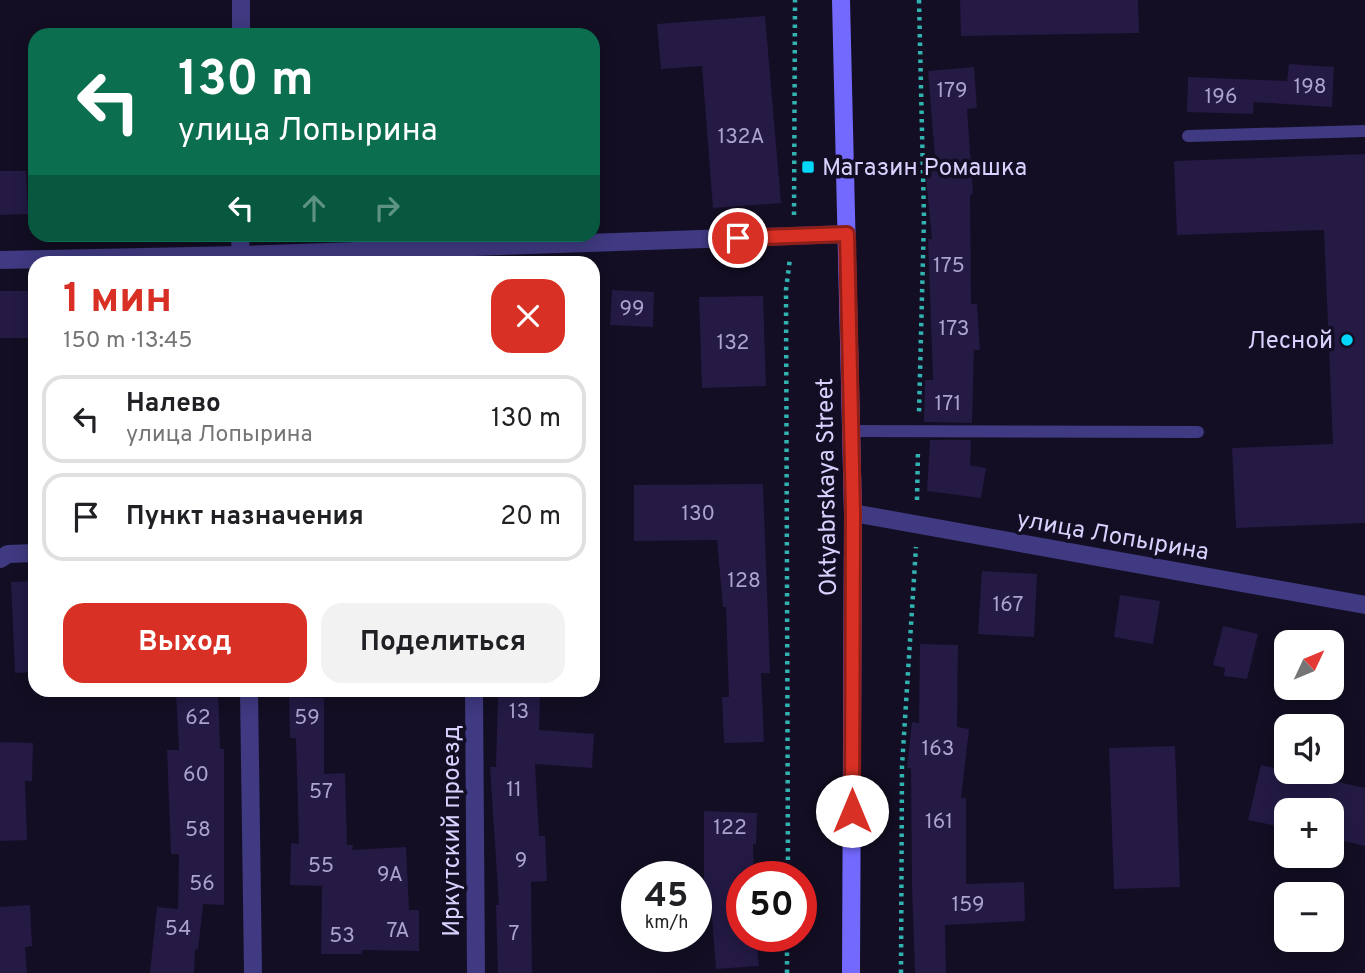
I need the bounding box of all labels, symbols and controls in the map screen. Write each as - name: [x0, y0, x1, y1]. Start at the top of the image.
- text: 130 m: [178, 51, 314, 113]
- icon: left: [63, 56, 154, 147]
- house number: 198: [1293, 74, 1327, 101]
- house number: 179: [936, 78, 968, 105]
- house number: 196: [1205, 84, 1237, 111]
- text: улица Лопырина: [178, 112, 438, 152]
- house number: 132А: [717, 124, 765, 151]
- place label: Магазин Ромашка: [822, 154, 1027, 184]
- marker: Магазин Ромашка: [800, 159, 816, 175]
- icon: left: [222, 189, 260, 227]
- icon: ahead: [295, 189, 333, 227]
- icon: right: [368, 189, 406, 227]
- pin: [708, 208, 768, 268]
- icon: arrive: [719, 219, 757, 257]
- house number: 175: [933, 253, 965, 280]
- text: 1 мин: [63, 274, 172, 327]
- button: close: [491, 279, 565, 353]
- house number: 99: [619, 296, 645, 323]
- house number: 173: [938, 316, 970, 343]
- text: 150 m · 13:45: [63, 327, 192, 356]
- place label: Лесной: [1247, 327, 1333, 357]
- house number: 132: [717, 330, 749, 357]
- marker: Лесной: [1339, 332, 1355, 348]
- street label: Oktyabrskaya Street: [811, 377, 845, 596]
- text: Налево: [126, 388, 221, 421]
- house number: 171: [935, 391, 961, 418]
- icon: left: [67, 400, 105, 438]
- text: 130 m: [491, 403, 561, 436]
- text: улица Лопырина: [126, 421, 313, 450]
- icon: arrive: [67, 498, 105, 536]
- text: Пункт назначения: [126, 501, 364, 534]
- text: 20 m: [500, 501, 561, 534]
- house number: 130: [681, 501, 715, 528]
- street label: улица Лопырина: [1014, 505, 1211, 569]
- house number: 128: [727, 568, 761, 595]
- house number: 167: [993, 592, 1023, 619]
- button: Выход: [63, 603, 307, 683]
- button: Поделиться: [321, 603, 565, 683]
- north arrow: [1274, 630, 1344, 700]
- map controls: [1274, 630, 1344, 952]
- house number: 13: [509, 699, 529, 726]
- house number: 62: [185, 705, 211, 732]
- house number: 59: [294, 705, 320, 732]
- button: sound: [1274, 714, 1344, 784]
- street label: Иркутский проезд: [438, 725, 468, 937]
- house number: 163: [921, 736, 955, 763]
- house number: 60: [183, 762, 209, 789]
- position arrow: [815, 774, 889, 848]
- house number: 11: [506, 777, 522, 804]
- house number: 57: [309, 779, 333, 806]
- button: +: [1274, 798, 1344, 868]
- house number: 161: [925, 809, 953, 836]
- house number: 122: [713, 815, 747, 842]
- house number: 58: [185, 817, 211, 844]
- house number: 9: [515, 848, 527, 875]
- house number: 55: [308, 853, 334, 880]
- speed limit sign: 50: [726, 861, 817, 952]
- house number: 9А: [377, 862, 403, 889]
- house number: 56: [189, 871, 215, 898]
- text: 45: [645, 875, 688, 919]
- button: −: [1274, 882, 1344, 952]
- house number: 159: [951, 892, 985, 919]
- text: km/h: [645, 912, 688, 935]
- house number: 54: [165, 916, 191, 943]
- house number: 7А: [387, 918, 409, 945]
- house number: 7: [509, 921, 520, 948]
- house number: 53: [329, 923, 355, 950]

